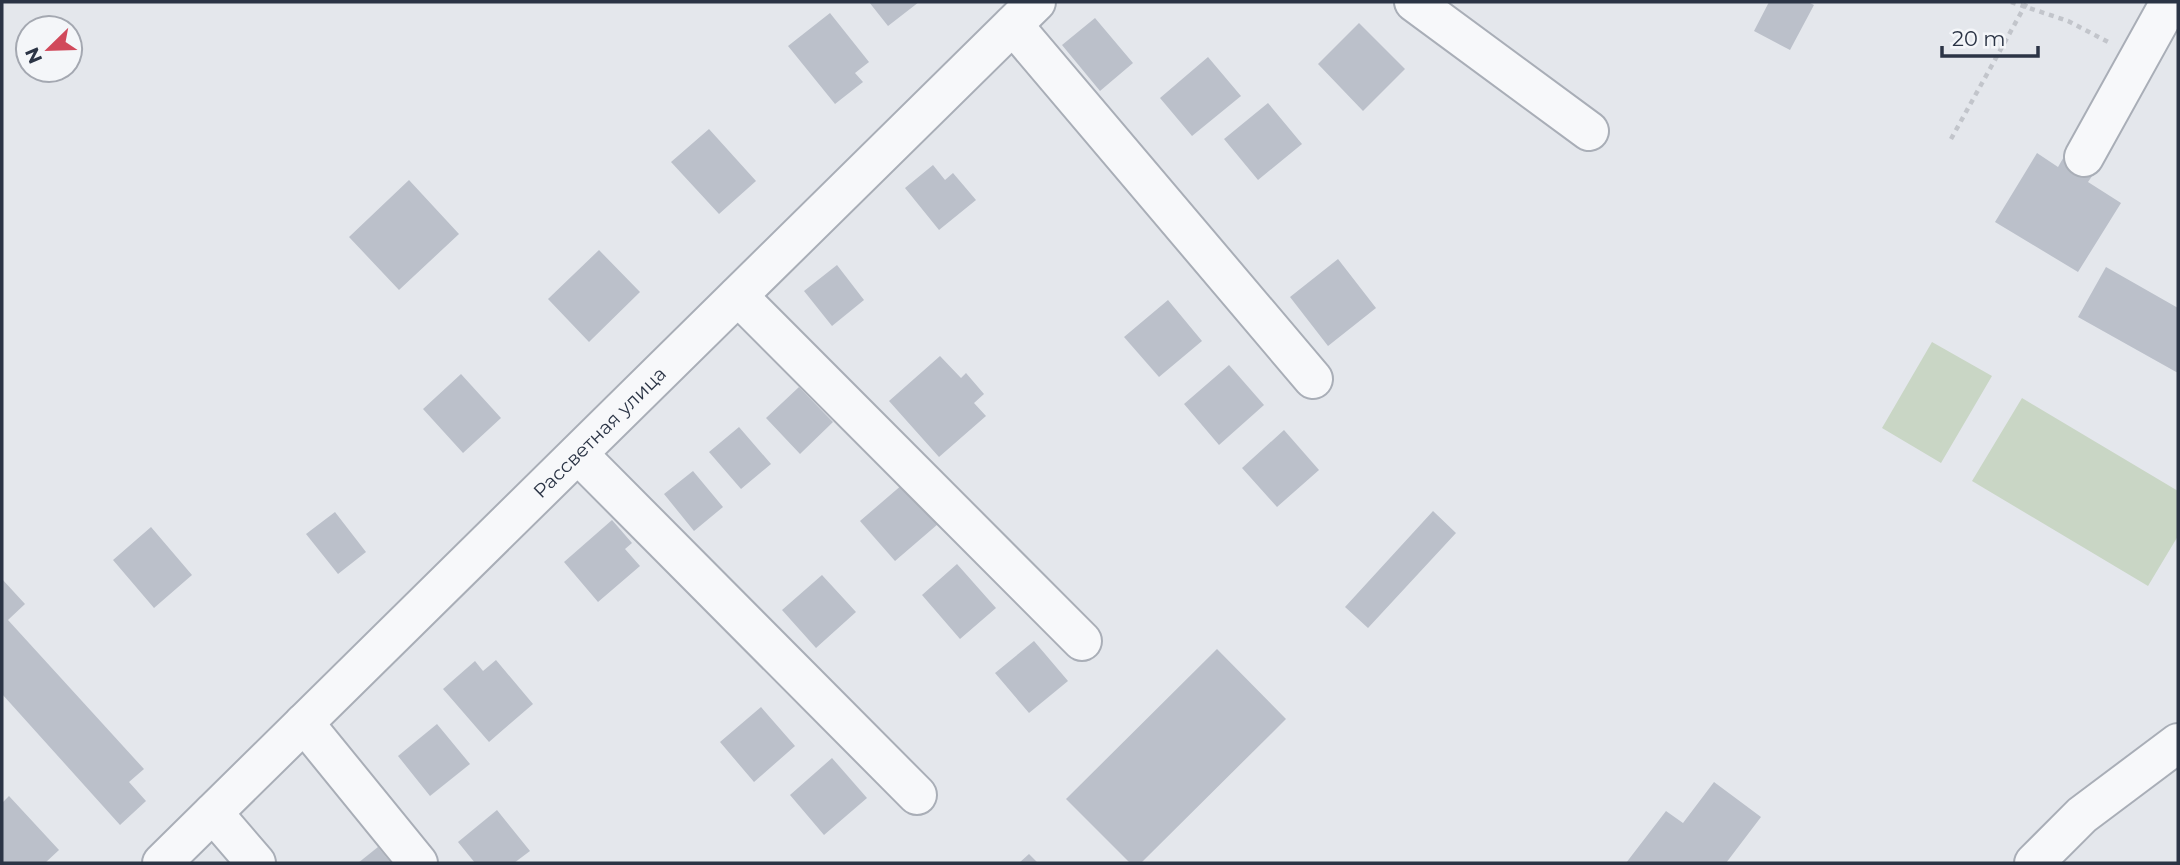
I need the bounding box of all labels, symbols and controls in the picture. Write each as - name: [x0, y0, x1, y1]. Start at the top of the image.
- north arrow: [14, 14, 84, 84]
- scale bar: [1942, 14, 2038, 58]
- text: 20 m: [1952, 26, 2006, 51]
- text: N: [20, 44, 47, 67]
- street label: Рассветная улица: [528, 362, 671, 502]

